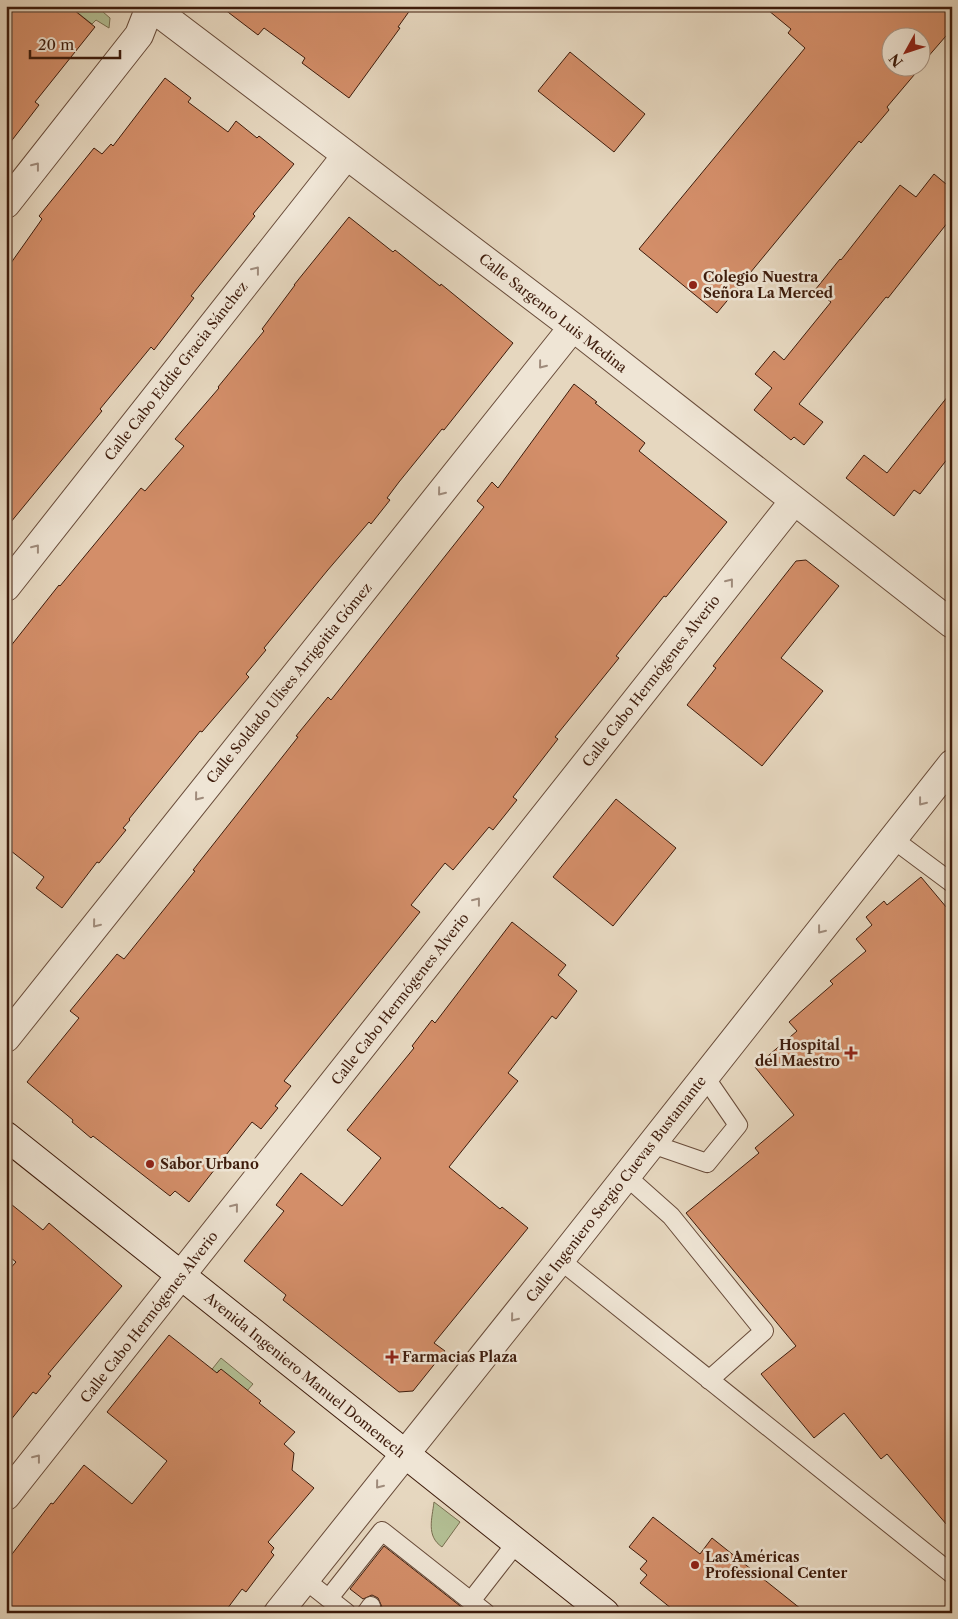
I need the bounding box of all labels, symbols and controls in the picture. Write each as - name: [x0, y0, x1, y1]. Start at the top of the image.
- scale bar: [30, 28, 120, 60]
- north arrow: [880, 28, 930, 78]
- text: 20 m: [38, 35, 74, 54]
- text: N: [885, 50, 907, 71]
- one-way arrow: [31, 163, 39, 172]
- street label: Calle Sargento Luis Medina: [475, 249, 631, 377]
- one-way arrow: [251, 267, 259, 276]
- place label: Colegio Nuestra Señora La Merced: [703, 268, 834, 302]
- street label: Calle Cabo Eddie Gracia Sánchez: [100, 278, 252, 464]
- marker: Colegio Nuestra Señora La Merced: [687, 279, 699, 291]
- one-way arrow: [540, 359, 548, 368]
- one-way arrow: [438, 487, 447, 496]
- one-way arrow: [31, 545, 40, 554]
- street label: Calle Soldado Ulises Arrigoitia Gómez: [202, 579, 376, 787]
- one-way arrow: [724, 579, 732, 588]
- street label: Calle Cabo Hermógenes Alverio: [578, 591, 724, 771]
- one-way arrow: [195, 791, 203, 800]
- one-way arrow: [919, 796, 927, 805]
- one-way arrow: [471, 897, 480, 907]
- street label: Calle Cabo Hermógenes Alverio: [327, 909, 473, 1089]
- one-way arrow: [93, 919, 102, 928]
- one-way arrow: [818, 924, 827, 933]
- place label: Hospital del Maestro: [755, 1036, 840, 1070]
- marker: Hospital del Maestro: [844, 1046, 858, 1060]
- street label: Calle Ingeniero Sergio Cuevas Bustamante: [522, 1072, 710, 1306]
- place label: Sabor Urbano: [160, 1155, 259, 1173]
- marker: Sabor Urbano: [144, 1158, 156, 1170]
- one-way arrow: [230, 1204, 238, 1213]
- street label: Calle Cabo Hermógenes Alverio: [76, 1227, 222, 1407]
- street label: Avenida Ingeniero Manuel Domenech: [200, 1288, 409, 1462]
- one-way arrow: [511, 1312, 519, 1321]
- place label: Farmacias Plaza: [402, 1348, 518, 1366]
- marker: Farmacias Plaza: [386, 1351, 398, 1363]
- one-way arrow: [31, 1455, 39, 1464]
- one-way arrow: [377, 1479, 385, 1488]
- place label: Las Américas Professional Center: [705, 1548, 847, 1582]
- marker: Las Américas Professional Center: [689, 1559, 701, 1571]

